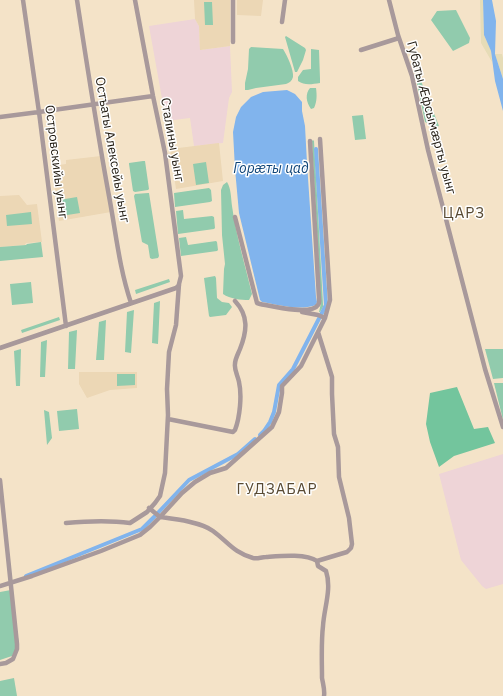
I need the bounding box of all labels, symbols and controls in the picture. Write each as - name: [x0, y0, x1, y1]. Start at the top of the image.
- street label: Губаты Æфсымæрты уынг: [403, 40, 459, 196]
- street label: Остъаты Алексейы уынг: [91, 76, 133, 224]
- street label: Сталины уынг: [157, 97, 187, 183]
- street label: Островскийы уынг: [41, 104, 71, 220]
- water label: Горӕты цад: [233, 161, 309, 177]
- district label: ЦАРЗ: [443, 205, 485, 223]
- district label: ГУДЗАБАР: [237, 481, 317, 499]

